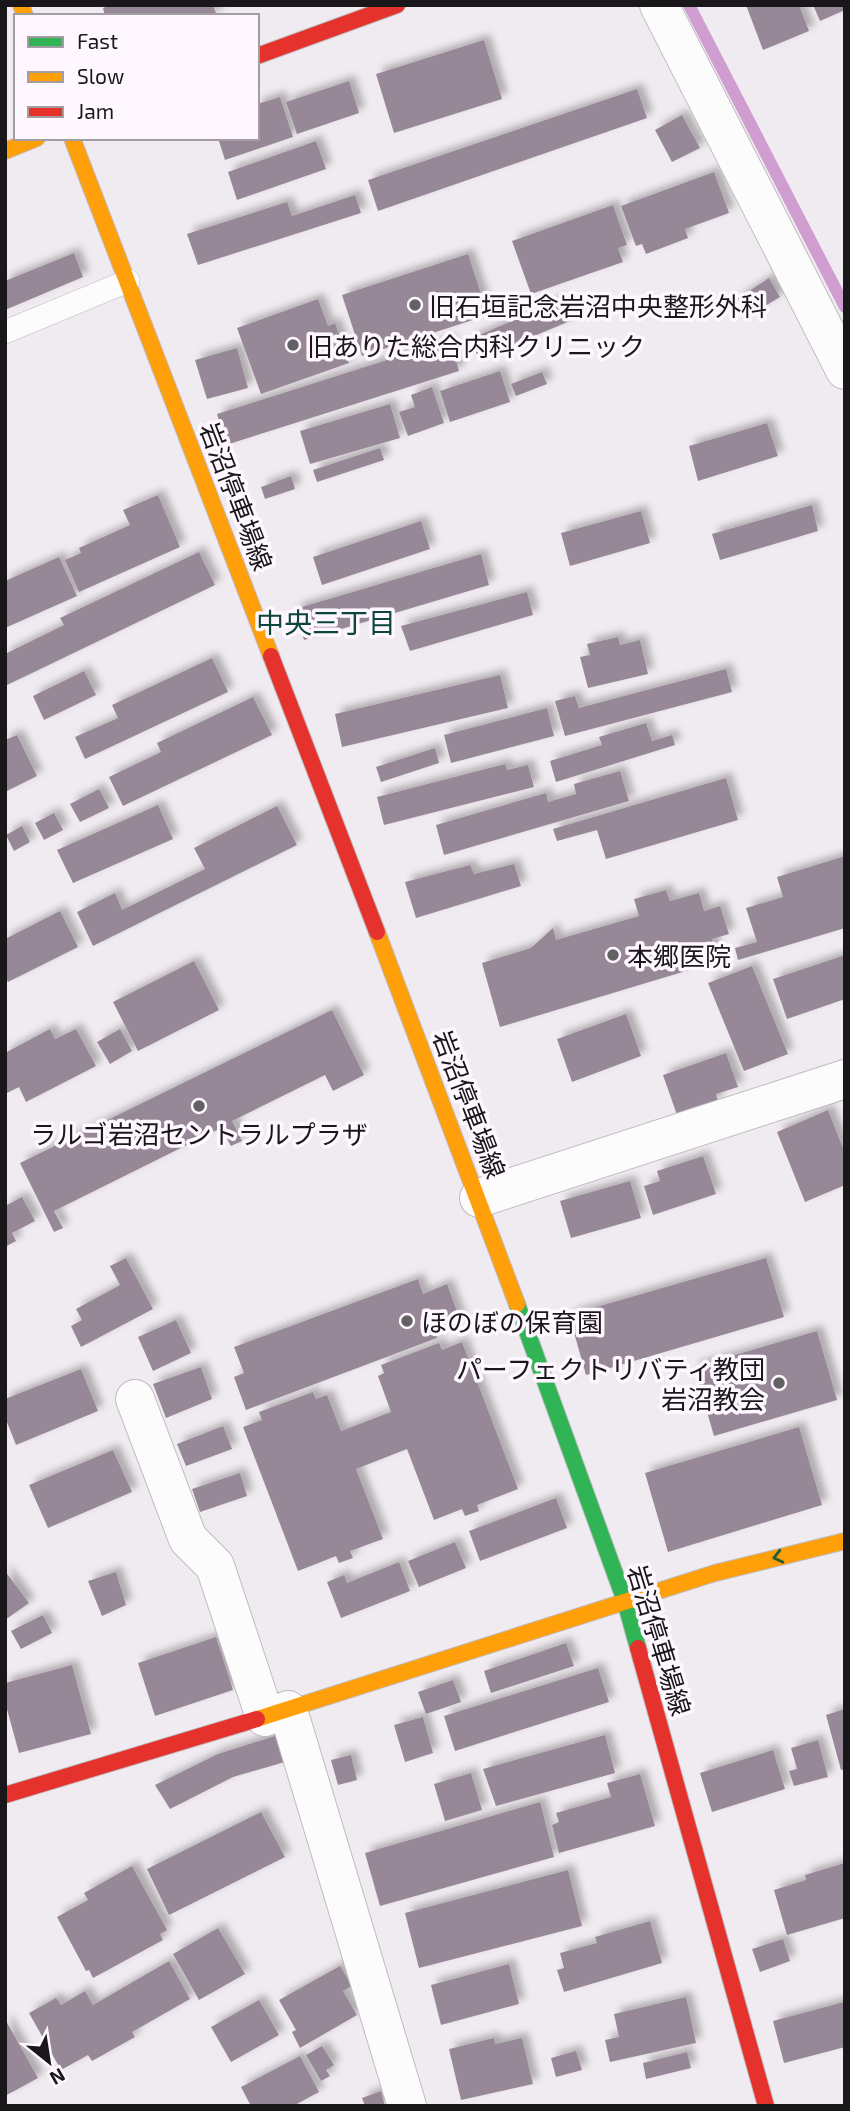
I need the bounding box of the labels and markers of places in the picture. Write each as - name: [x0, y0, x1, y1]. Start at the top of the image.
- place label: 旧石垣記念岩沼中央整形外科: [429, 290, 767, 321]
- marker: 旧石垣記念岩沼中央整形外科: [407, 297, 423, 313]
- place label: 旧ありた総合内科クリニック: [307, 330, 645, 361]
- marker: 旧ありた総合内科クリニック: [285, 337, 301, 353]
- place label: 本郷医院: [627, 940, 731, 971]
- marker: 本郷医院: [605, 947, 621, 963]
- marker: ラルゴ岩沼セントラルプラザ: [191, 1098, 207, 1114]
- place label: ラルゴ岩沼セントラルプラザ: [30, 1118, 368, 1149]
- place label: ほのぼの保育園: [421, 1306, 603, 1337]
- marker: ほのぼの保育園: [399, 1313, 415, 1329]
- place label: パーフェクトリバティ教団 岩沼教会: [456, 1353, 765, 1414]
- marker: パーフェクトリバティ教団 岩沼教会: [771, 1375, 787, 1391]

